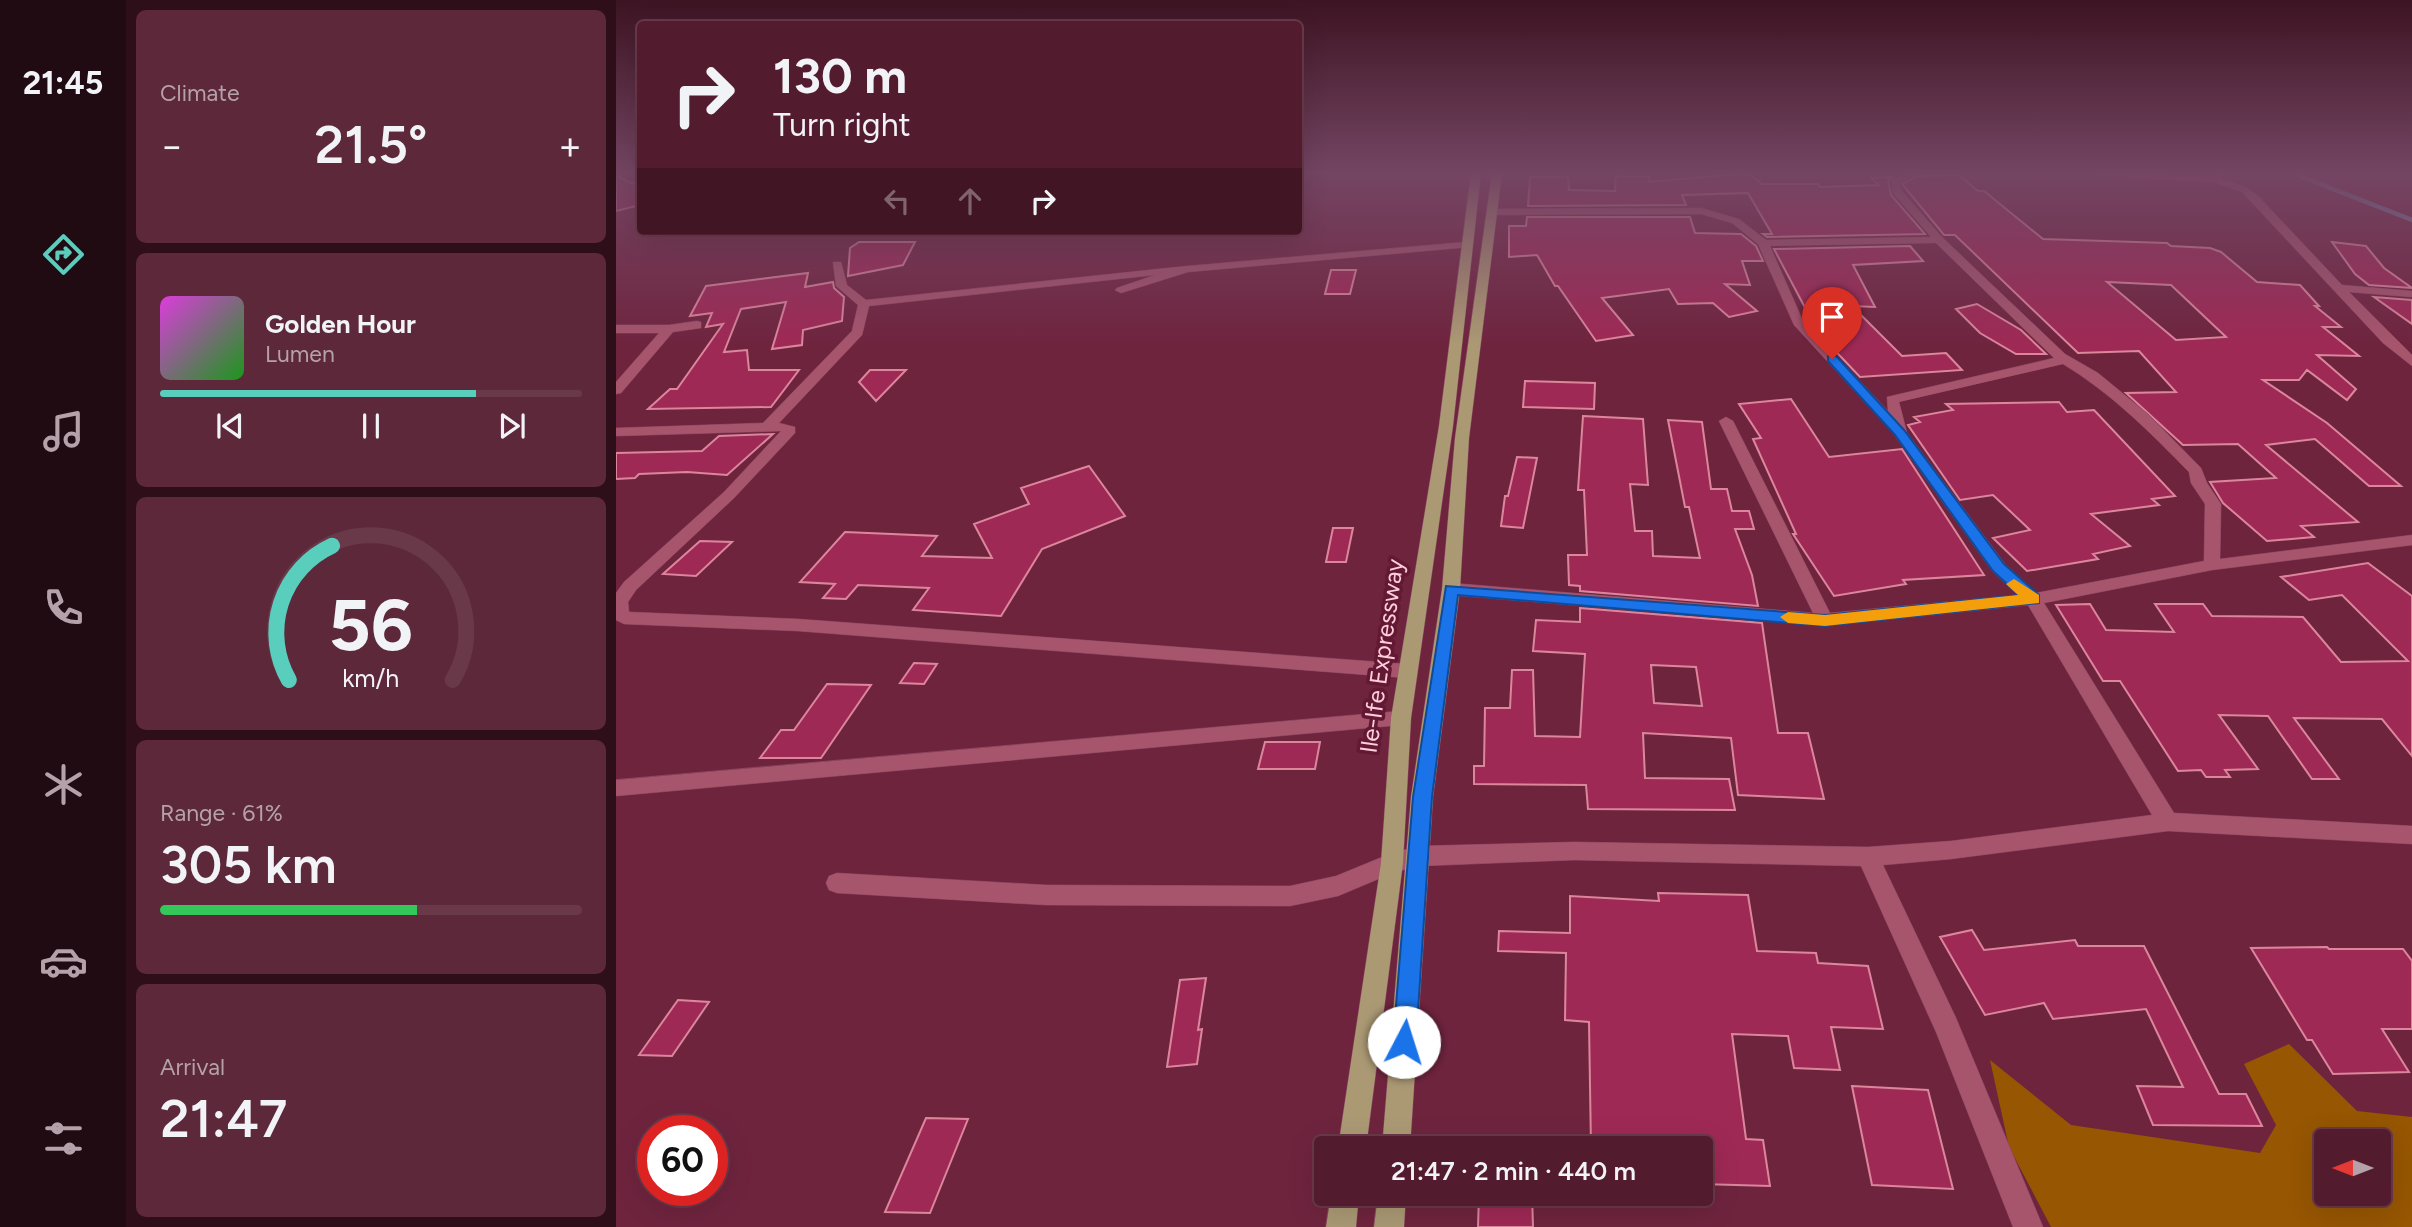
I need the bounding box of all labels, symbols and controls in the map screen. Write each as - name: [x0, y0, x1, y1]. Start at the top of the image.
- text: 130 m: [773, 46, 907, 105]
- icon: right: [658, 49, 749, 140]
- text: 21:45: [23, 64, 103, 102]
- text: Climate: [160, 79, 239, 107]
- text: Turn right: [773, 106, 911, 144]
- text: 21.5°: [314, 114, 428, 176]
- text: −: [160, 123, 184, 169]
- text: +: [558, 123, 582, 169]
- icon: left: [878, 182, 916, 220]
- icon: ahead: [951, 182, 989, 220]
- icon: right: [1024, 182, 1062, 220]
- icon: directions: [39, 230, 88, 279]
- pin: [1802, 287, 1862, 359]
- icon: arrive: [1813, 298, 1851, 336]
- text: Golden Hour: [265, 308, 416, 340]
- text: Lumen: [265, 340, 335, 368]
- icon: music: [39, 407, 88, 456]
- icon: previous: [211, 407, 249, 445]
- icon: pause: [352, 407, 390, 445]
- icon: next: [493, 407, 531, 445]
- street label: Ile-Ife Expressway: [1354, 557, 1410, 755]
- text: 56: [329, 581, 413, 668]
- icon: phone: [39, 583, 88, 632]
- text: km/h: [342, 662, 400, 692]
- icon: climate: [39, 760, 88, 809]
- text: Range · 61%: [160, 799, 283, 827]
- text: 305 km: [160, 834, 337, 896]
- icon: car: [39, 937, 88, 986]
- position arrow: [1367, 1005, 1441, 1079]
- text: Arrival: [160, 1053, 225, 1081]
- text: 21:47: [160, 1088, 287, 1150]
- icon: filters: [39, 1114, 88, 1163]
- speed limit sign: 60: [637, 1115, 728, 1206]
- north arrow: [2314, 1129, 2390, 1206]
- map controls: [2314, 1129, 2391, 1206]
- text: 21:47 · 2 min · 440 m: [1391, 1155, 1636, 1187]

